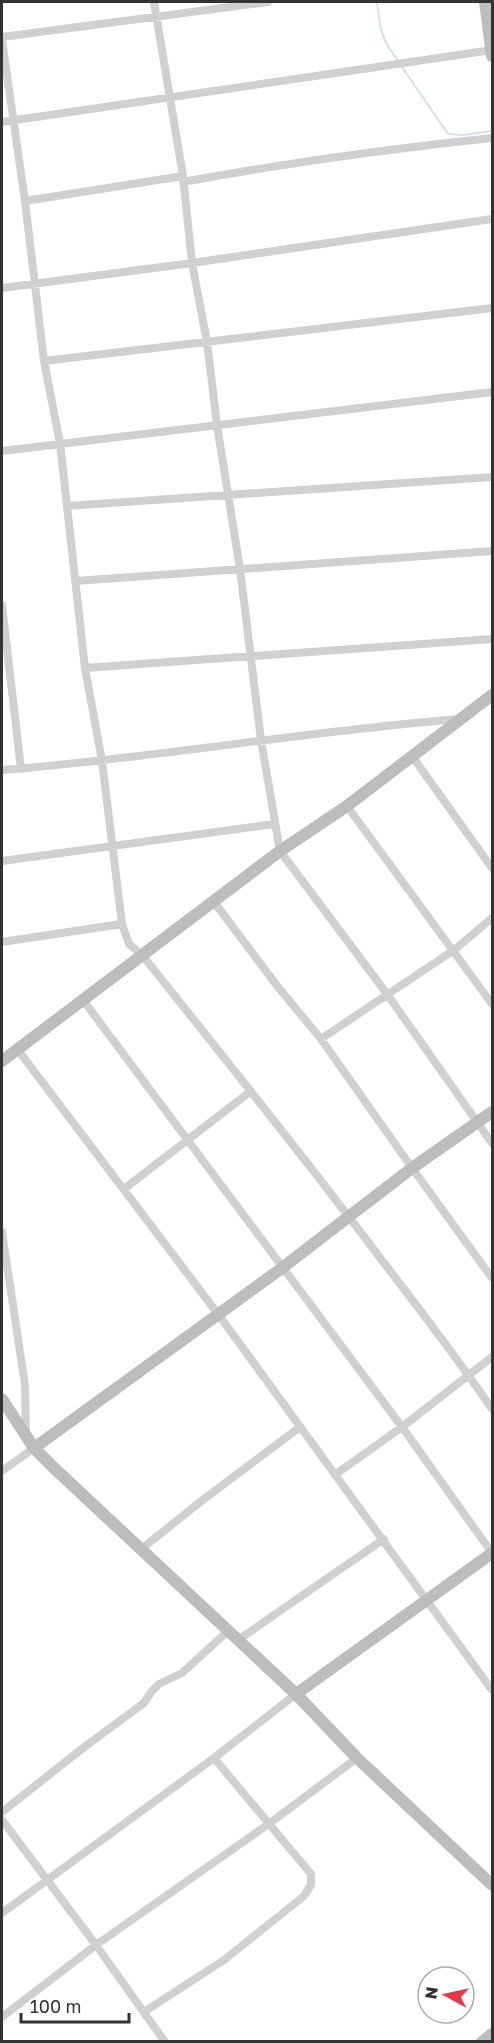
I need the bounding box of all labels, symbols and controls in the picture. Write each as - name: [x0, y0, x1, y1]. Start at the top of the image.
- north arrow: [416, 1965, 476, 2025]
- text: N: [420, 1985, 442, 2000]
- scale bar: [21, 1986, 129, 2024]
- text: 100 m: [30, 1995, 81, 2017]

